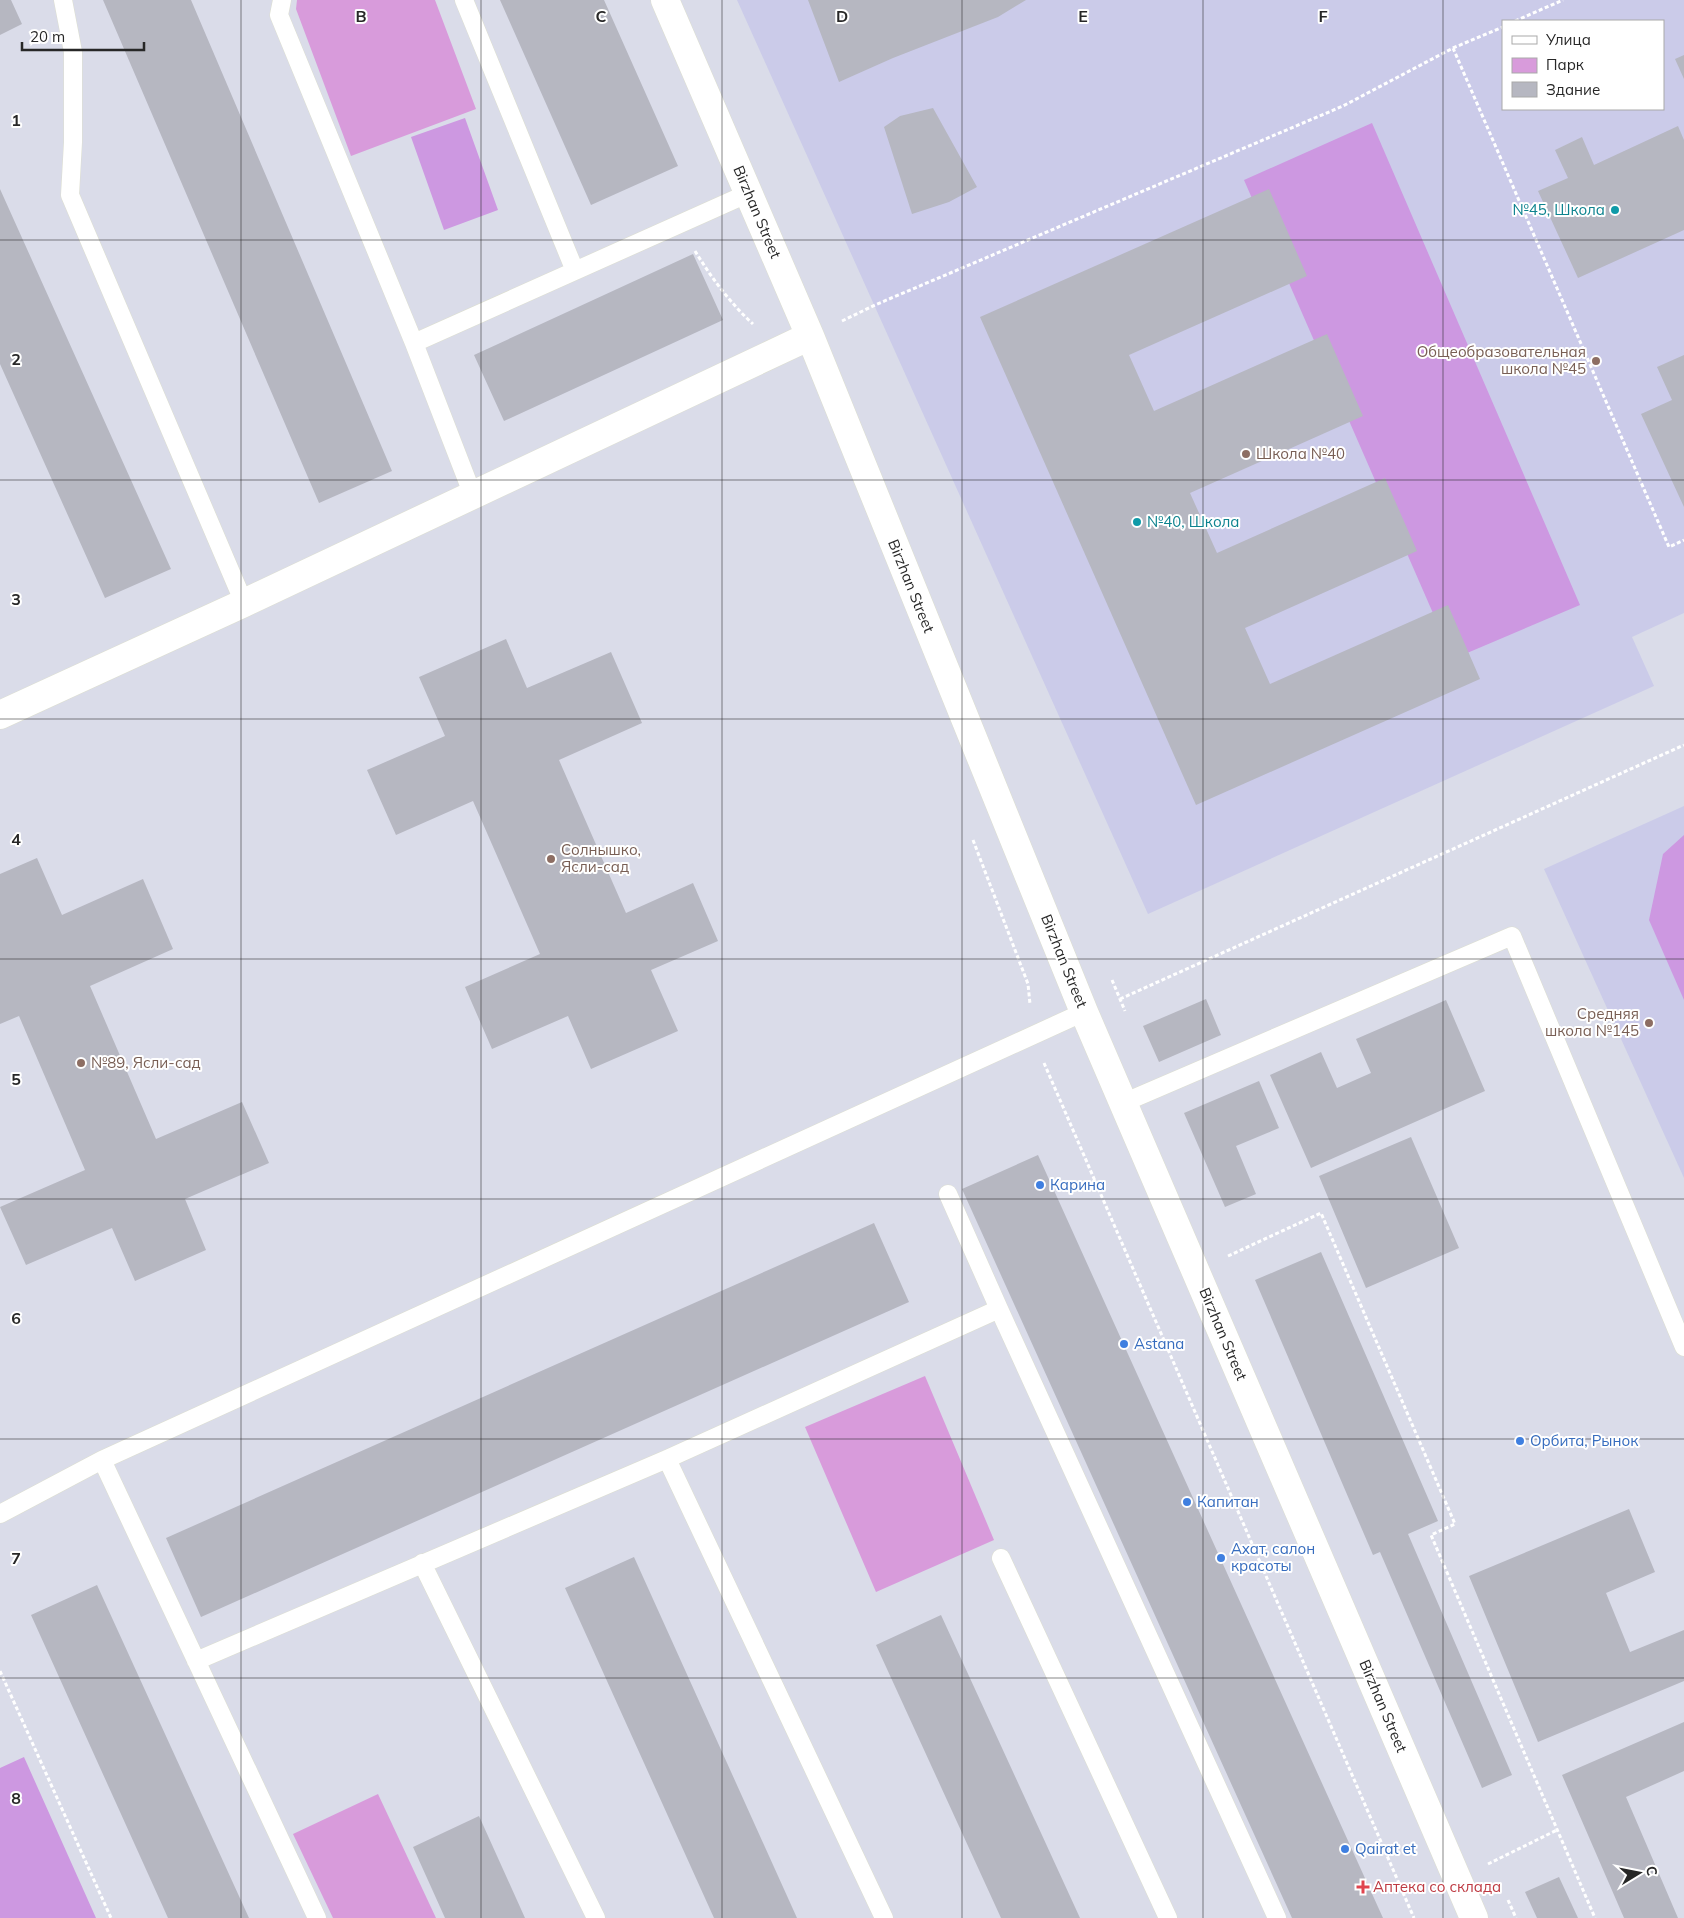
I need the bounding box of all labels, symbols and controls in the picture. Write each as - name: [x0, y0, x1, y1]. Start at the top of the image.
- text: B: [355, 6, 367, 26]
- text: C: [596, 6, 607, 26]
- text: D: [836, 6, 848, 26]
- text: E: [1078, 6, 1088, 26]
- text: F: [1318, 6, 1328, 26]
- scale bar: [22, 20, 145, 52]
- legend: [1502, 20, 1664, 110]
- text: 20 m: [30, 27, 65, 46]
- text: Улица: [1545, 30, 1591, 49]
- text: Парк: [1546, 55, 1585, 74]
- text: Здание: [1546, 80, 1600, 99]
- text: 1: [11, 110, 21, 130]
- street label: Birzhan Street: [729, 163, 786, 261]
- place label: №45, Школа: [1513, 200, 1605, 219]
- marker: №45, Школа: [1609, 204, 1621, 216]
- place label: Общеобразовательная школа №45: [1417, 342, 1586, 378]
- text: 2: [11, 349, 21, 369]
- marker: Общеобразовательная школа №45: [1590, 355, 1602, 367]
- place label: Школа №40: [1256, 444, 1345, 463]
- marker: Школа №40: [1240, 448, 1252, 460]
- place label: №40, Школа: [1147, 512, 1239, 531]
- marker: №40, Школа: [1131, 516, 1143, 528]
- street label: Birzhan Street: [884, 536, 939, 635]
- text: 3: [11, 589, 21, 609]
- text: 4: [11, 829, 21, 849]
- place label: Солнышко, Ясли-сад: [561, 840, 641, 876]
- marker: Солнышко, Ясли-сад: [545, 853, 557, 865]
- street label: Birzhan Street: [1037, 911, 1092, 1010]
- place label: Средняя школа №145: [1545, 1004, 1639, 1040]
- marker: Средняя школа №145: [1643, 1017, 1655, 1029]
- place label: №89, Ясли-сад: [91, 1053, 201, 1072]
- marker: №89, Ясли-сад: [75, 1057, 87, 1069]
- text: 5: [11, 1069, 21, 1089]
- place label: Карина: [1050, 1175, 1105, 1194]
- marker: Карина: [1034, 1179, 1046, 1191]
- street label: Birzhan Street: [1195, 1285, 1252, 1383]
- text: 6: [11, 1308, 21, 1328]
- place label: Astana: [1134, 1334, 1184, 1353]
- marker: Astana: [1118, 1338, 1130, 1350]
- place label: Орбита, Рынок: [1530, 1431, 1639, 1450]
- marker: Орбита, Рынок: [1514, 1435, 1526, 1447]
- place label: Капитан: [1197, 1492, 1259, 1511]
- marker: Капитан: [1181, 1496, 1193, 1508]
- place label: Ахат, салон красоты: [1231, 1539, 1315, 1575]
- text: 7: [11, 1548, 21, 1568]
- marker: Ахат, салон красоты: [1215, 1552, 1227, 1564]
- street label: Birzhan Street: [1355, 1657, 1412, 1755]
- text: 8: [11, 1788, 21, 1808]
- place label: Qairat et: [1355, 1839, 1416, 1858]
- marker: Qairat et: [1339, 1843, 1351, 1855]
- north arrow: [1614, 1848, 1664, 1898]
- text: С: [1642, 1864, 1661, 1877]
- place label: Аптека со склада: [1373, 1877, 1501, 1896]
- marker: Аптека со склада: [1357, 1881, 1369, 1893]

